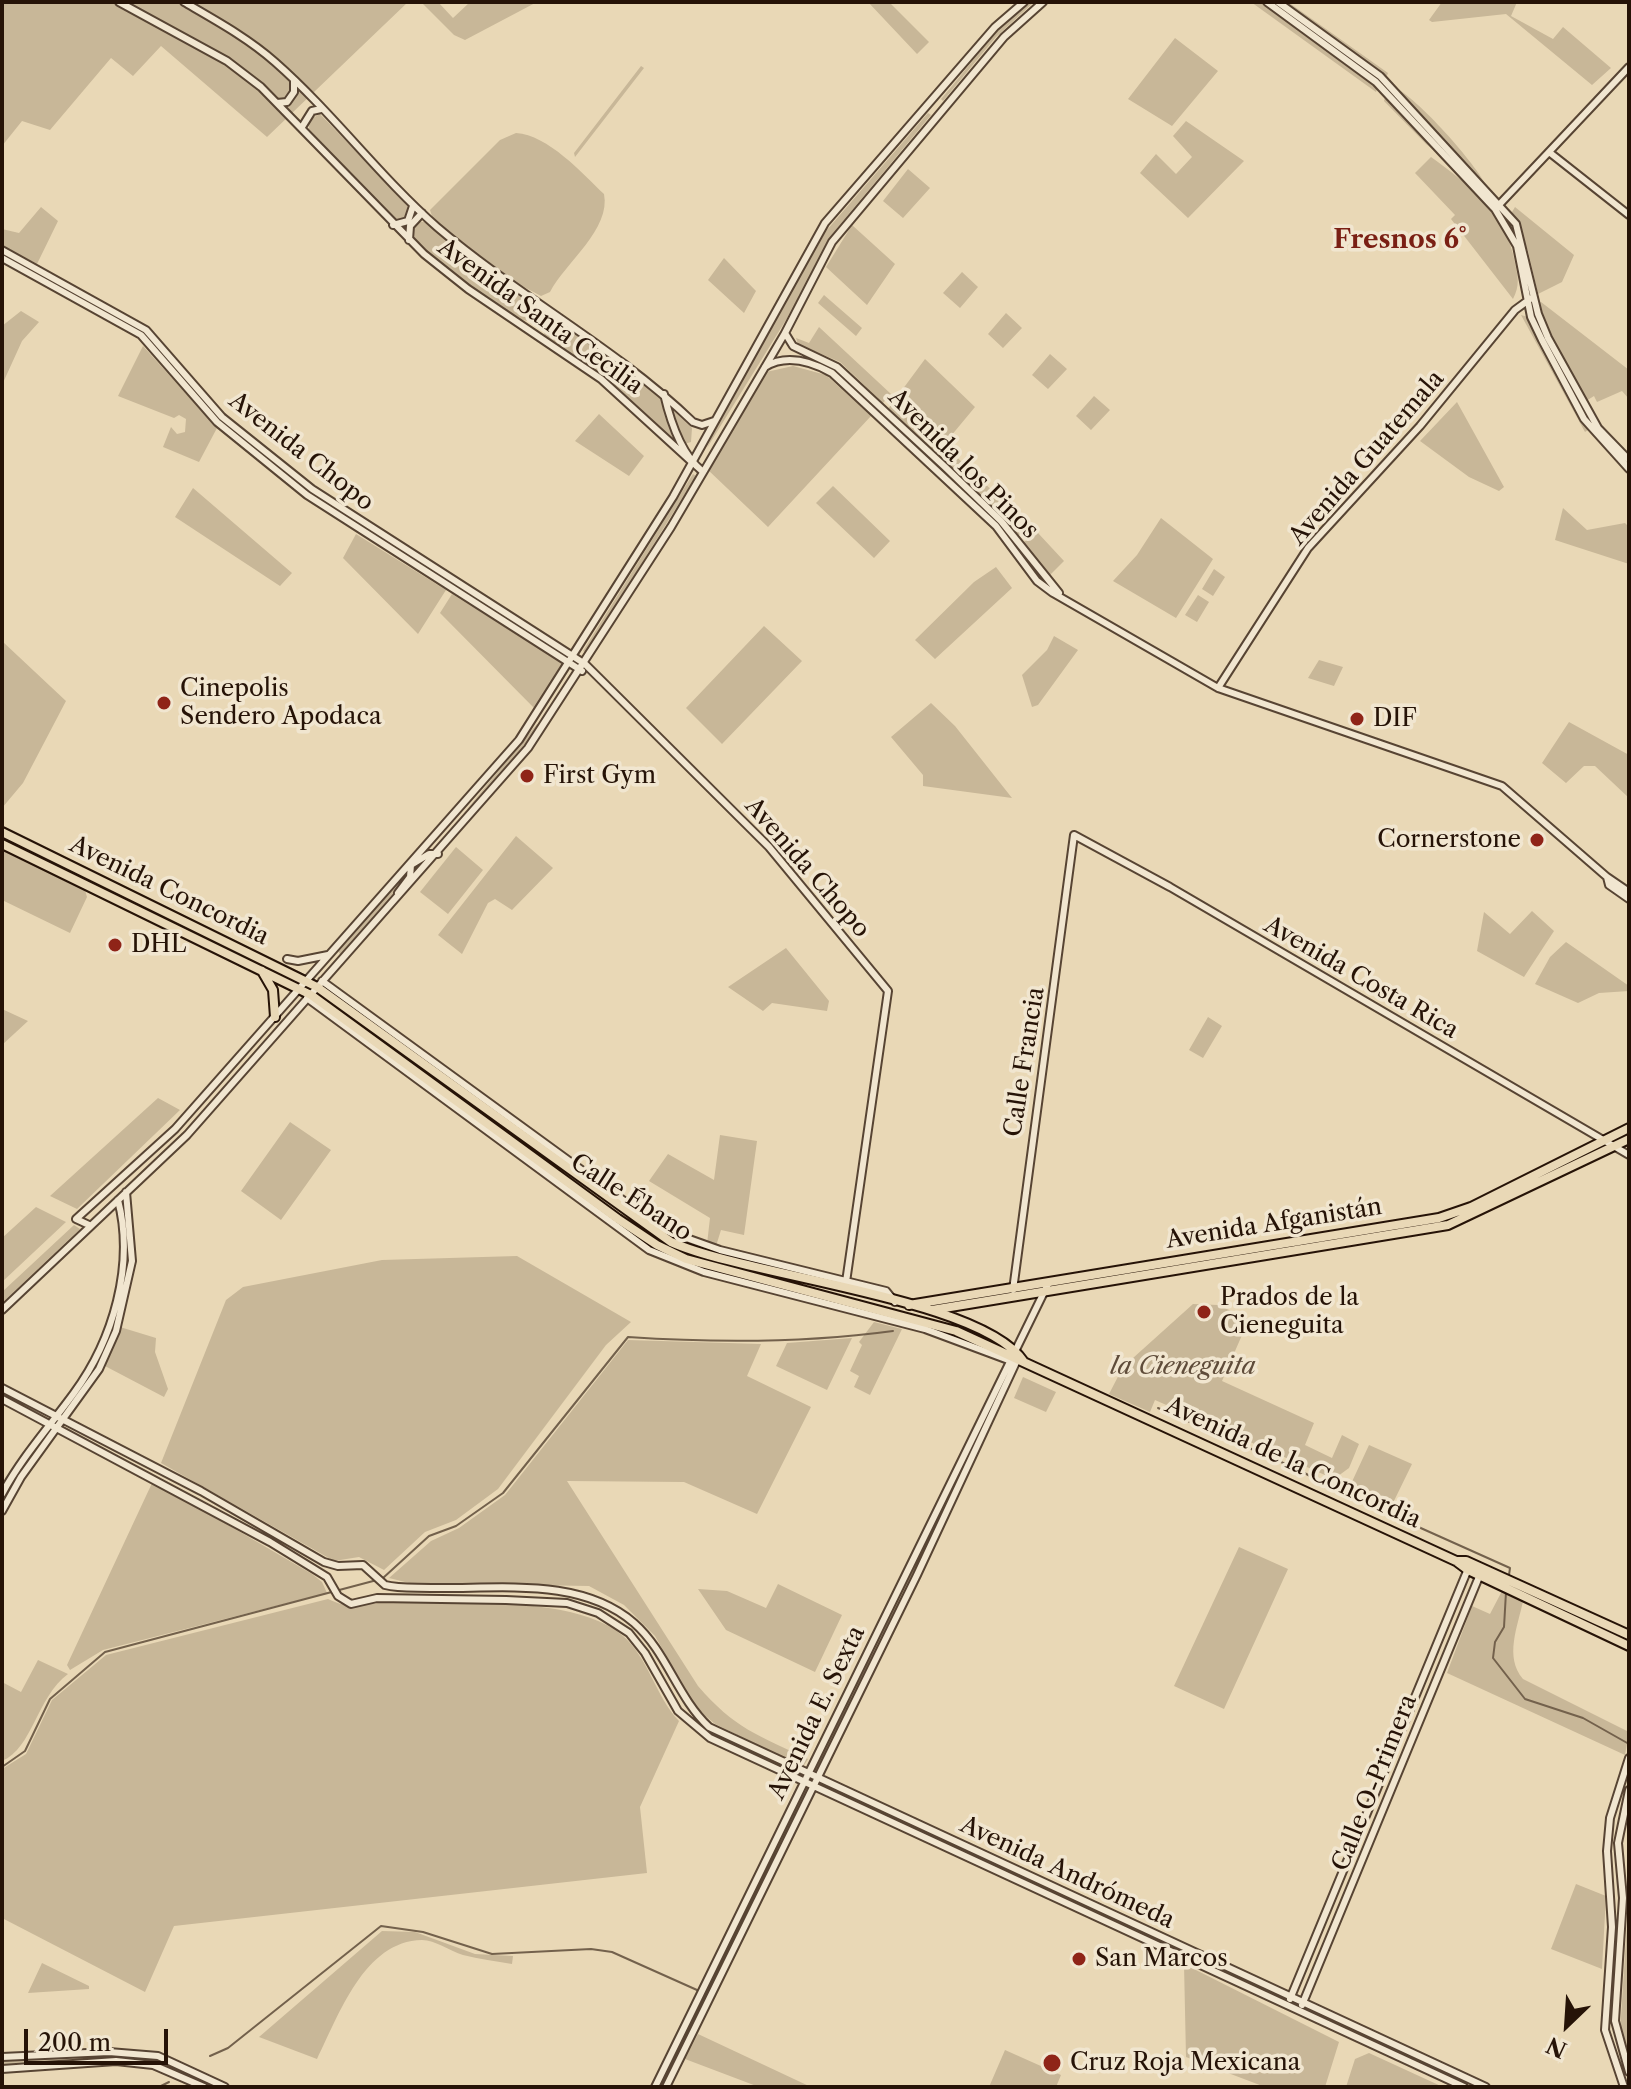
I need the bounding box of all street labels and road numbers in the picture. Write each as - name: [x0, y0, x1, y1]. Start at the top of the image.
- street label: Avenida Santa Cecilia: [432, 233, 648, 401]
- street label: Avenida Guatemala: [1283, 365, 1451, 551]
- street label: Avenida los Pinos: [882, 383, 1044, 545]
- street label: Avenida Chopo: [223, 387, 379, 517]
- street label: Avenida Chopo: [738, 792, 876, 944]
- street label: Avenida Concordia: [65, 830, 273, 952]
- street label: Avenida Costa Rica: [1259, 911, 1463, 1045]
- street label: Calle Francia: [999, 985, 1051, 1139]
- street label: Calle Ébano: [565, 1148, 697, 1248]
- street label: Avenida Afganistán: [1164, 1193, 1384, 1255]
- street label: Avenida de la Concordia: [1161, 1391, 1425, 1535]
- street label: Avenida E. Sexta: [763, 1622, 871, 1804]
- street label: Calle O-Primera: [1326, 1691, 1424, 1875]
- street label: Avenida Andrómeda: [955, 1811, 1179, 1935]

